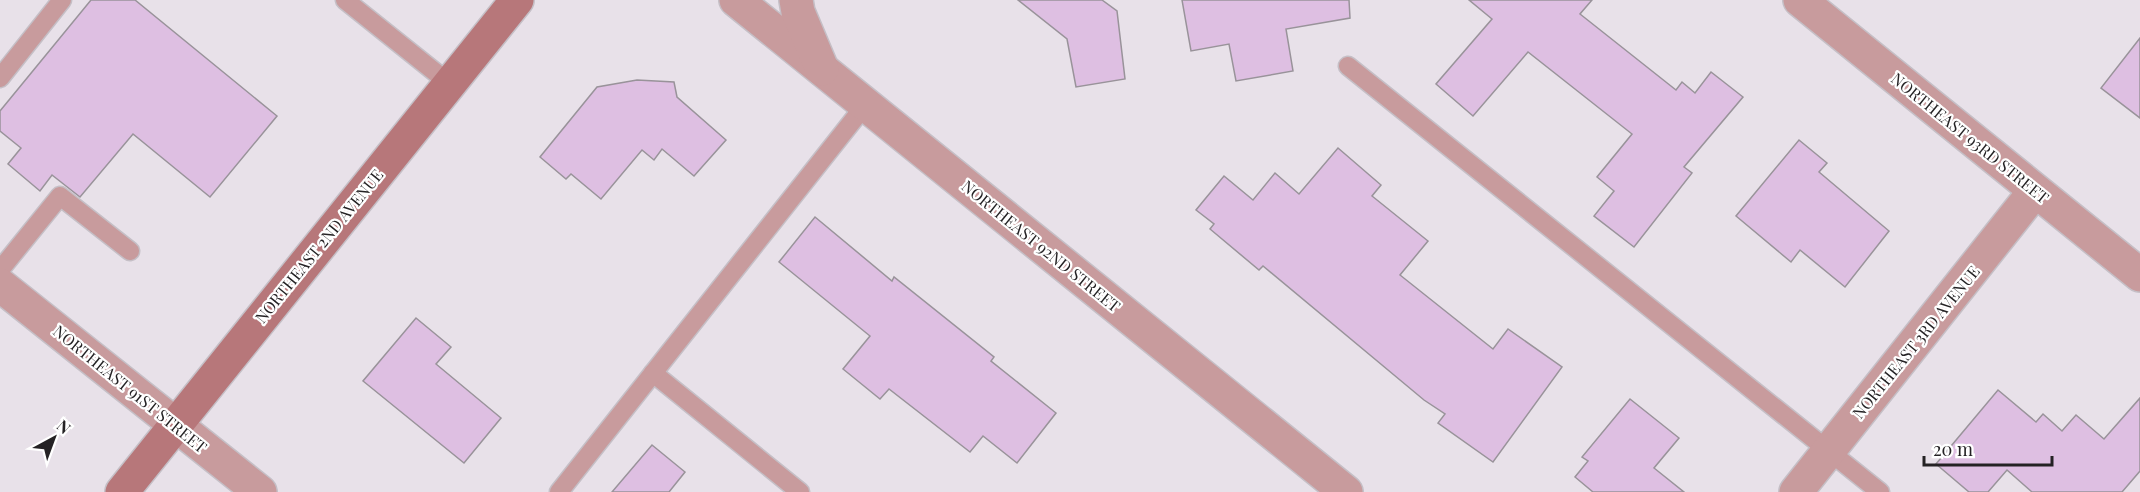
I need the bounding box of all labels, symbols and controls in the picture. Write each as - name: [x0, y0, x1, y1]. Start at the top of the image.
- street label: NORTHEAST 93RD STREET: [1887, 68, 2053, 208]
- street label: NORTHEAST 2ND AVENUE: [250, 164, 387, 327]
- street label: NORTHEAST 92ND STREET: [958, 175, 1125, 316]
- street label: NORTHEAST 3RD AVENUE: [1847, 261, 1984, 422]
- street label: NORTHEAST 91ST STREET: [49, 321, 211, 457]
- north arrow: [24, 408, 84, 468]
- scale bar: [1924, 429, 2052, 467]
- text: 20 m: [1933, 437, 1973, 461]

